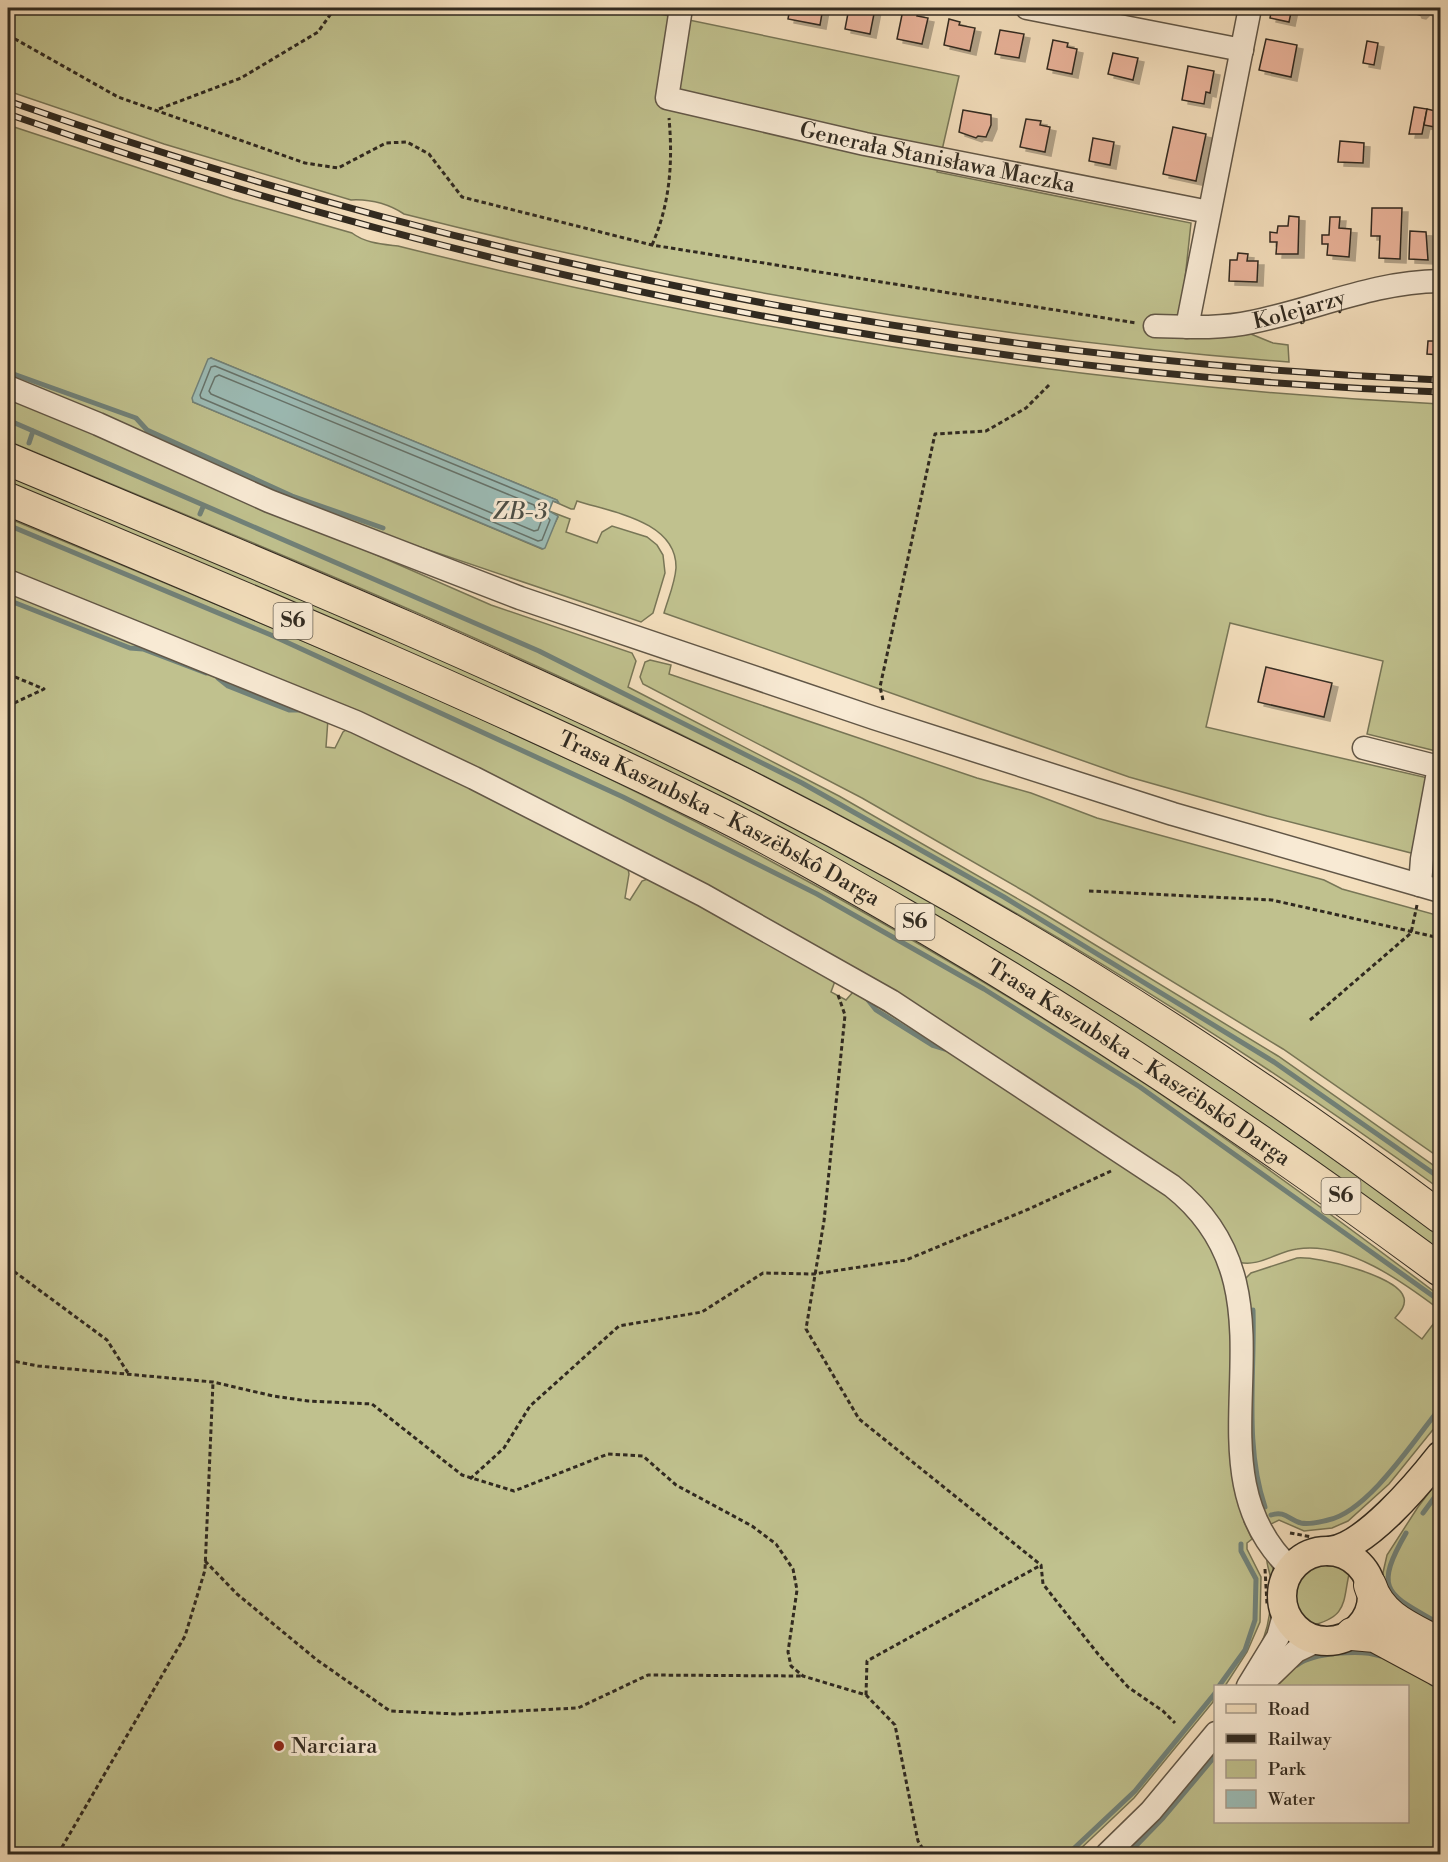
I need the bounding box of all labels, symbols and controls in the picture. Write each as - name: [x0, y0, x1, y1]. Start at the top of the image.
- street label: Generała Stanisława Maczka: [797, 116, 1078, 199]
- street label: Kolejarzy: [1250, 284, 1349, 335]
- water label: ZB-3: [493, 497, 548, 527]
- road number: S6: [274, 603, 312, 639]
- street label: Trasa Kaszubska – Kaszëbskô Darga: [554, 725, 886, 912]
- road number: S6: [896, 904, 934, 940]
- street label: Trasa Kaszubska – Kaszëbskô Darga: [982, 954, 1297, 1172]
- road number: S6: [1322, 1178, 1360, 1214]
- legend: [1214, 1685, 1409, 1823]
- text: Road: [1268, 1698, 1311, 1721]
- text: Railway: [1268, 1728, 1332, 1751]
- place label: Narciara: [291, 1733, 378, 1760]
- marker: Narciara: [272, 1739, 286, 1753]
- text: Park: [1268, 1758, 1307, 1781]
- text: Water: [1267, 1788, 1316, 1811]

